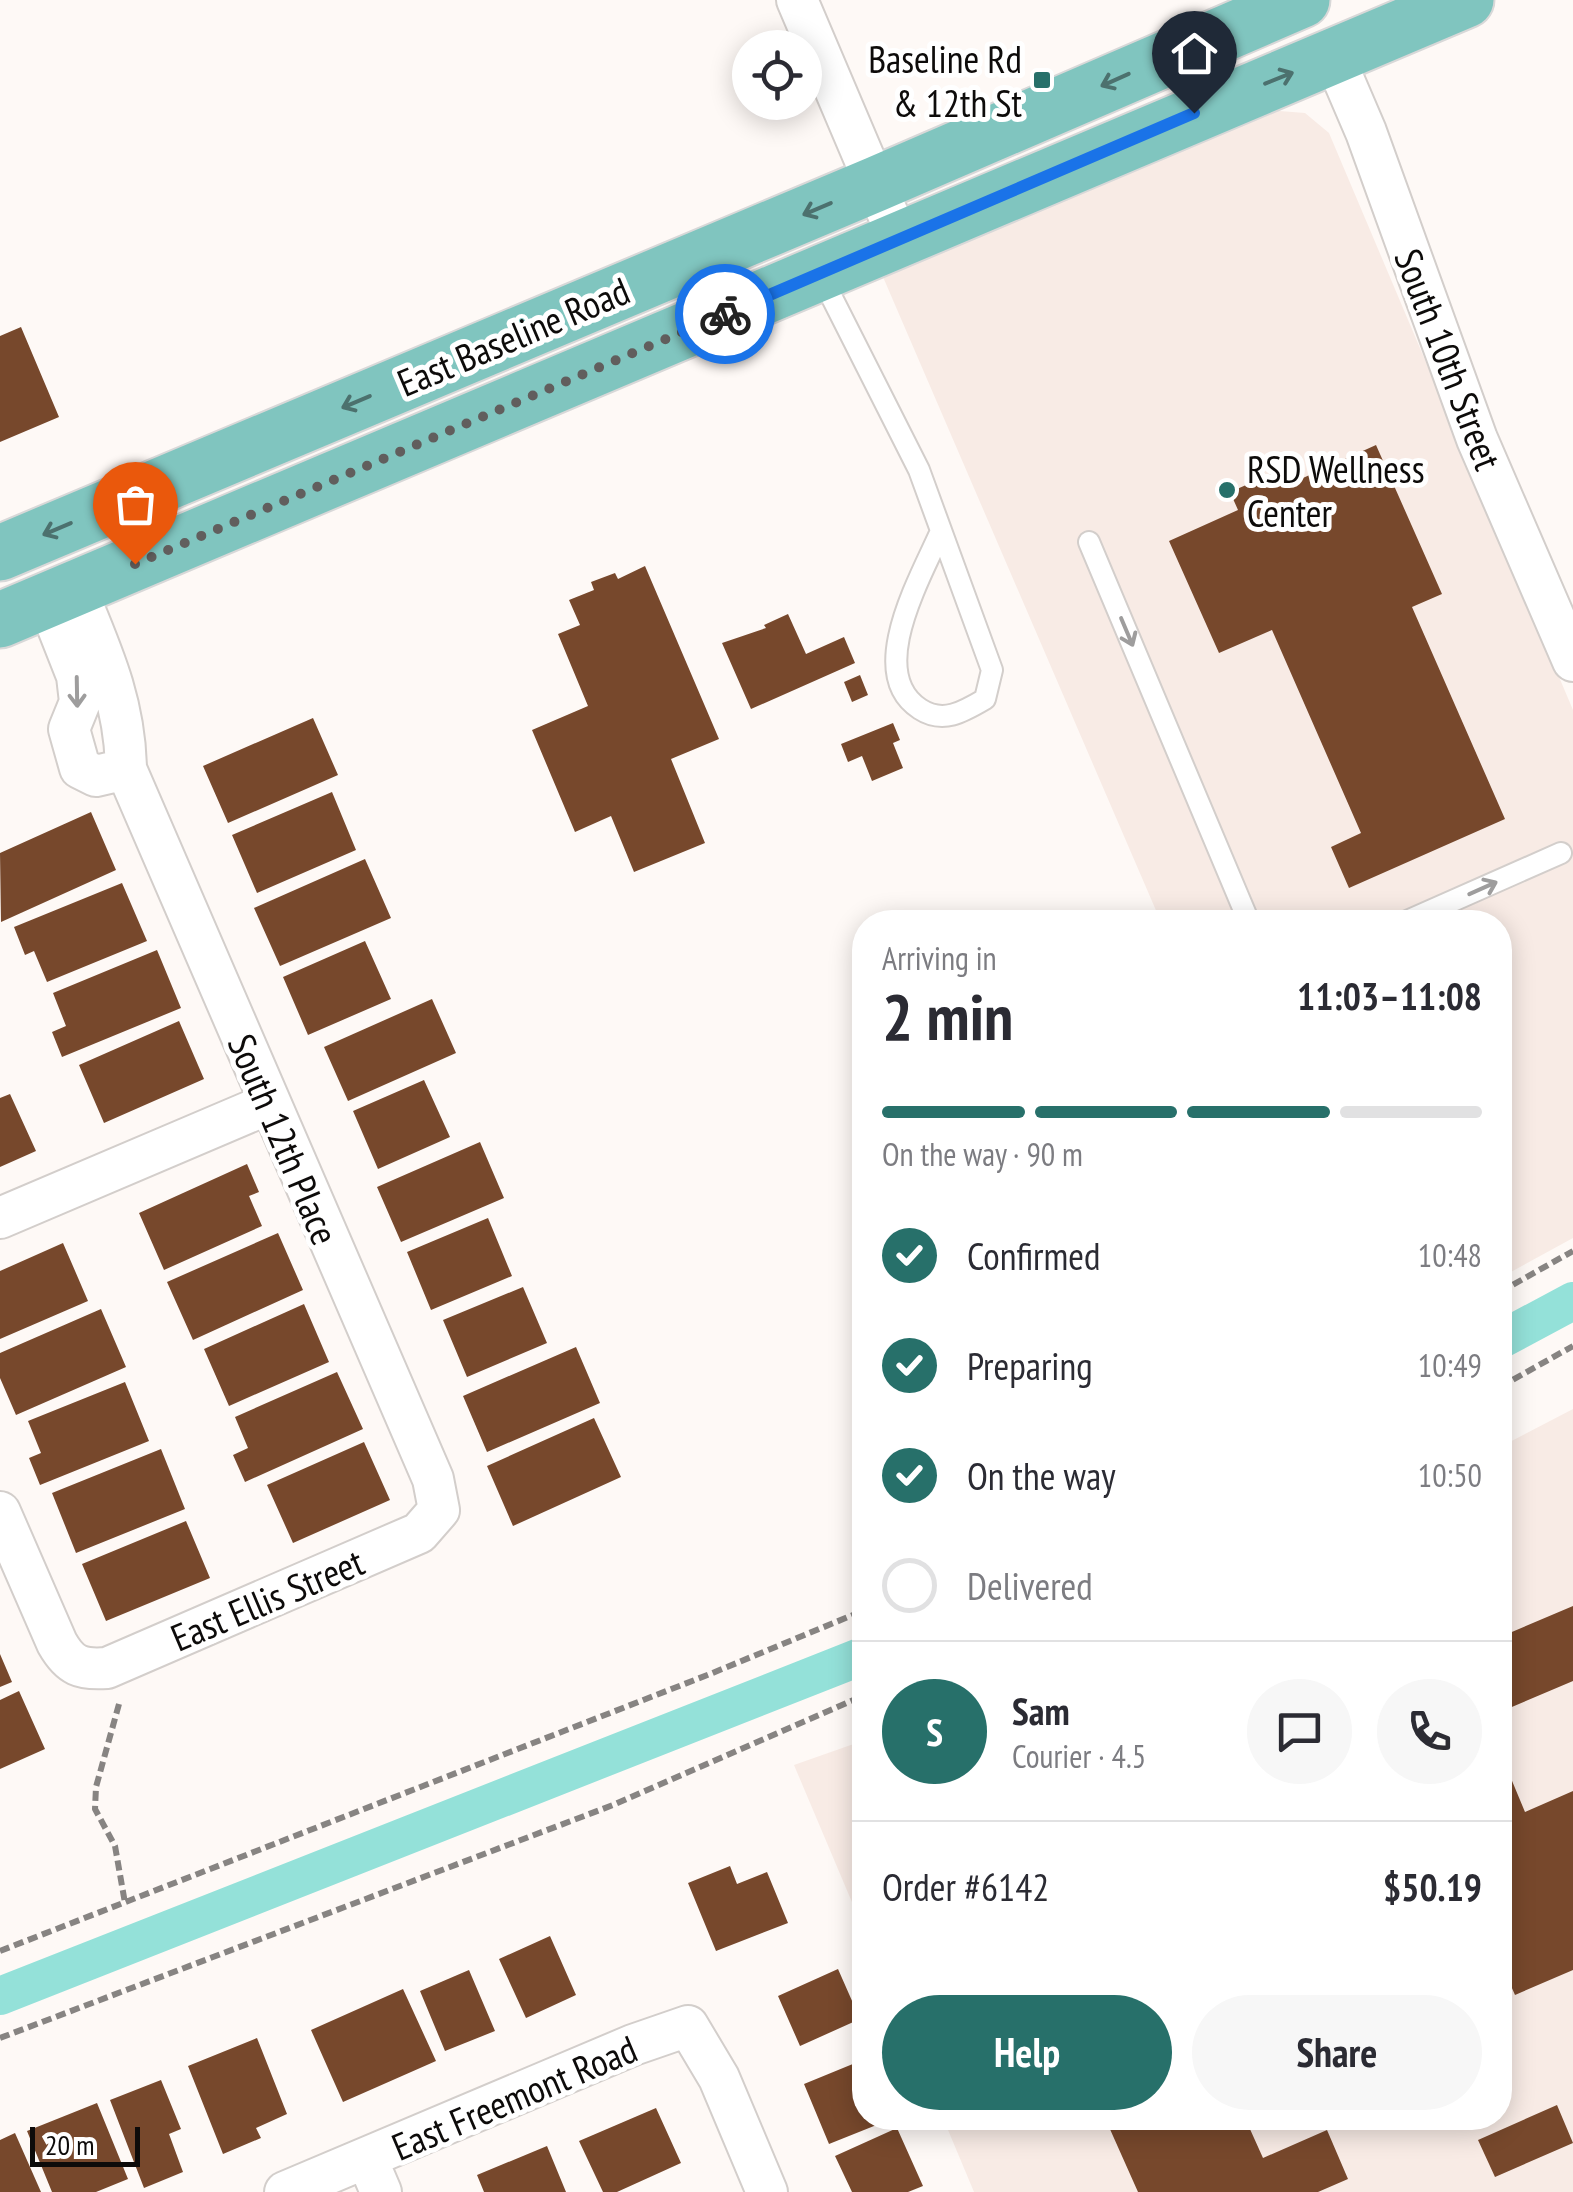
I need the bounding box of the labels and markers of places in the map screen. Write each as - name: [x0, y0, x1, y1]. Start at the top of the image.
- pin: [1152, 11, 1237, 114]
- place label: Baseline Rd & 12th St: [868, 34, 1023, 127]
- marker: Baseline Rd & 12th St: [1031, 69, 1053, 91]
- place label: RSD Wellness Center: [1247, 444, 1425, 537]
- pin: [93, 462, 178, 565]
- marker: RSD Wellness Center: [1216, 479, 1238, 501]

